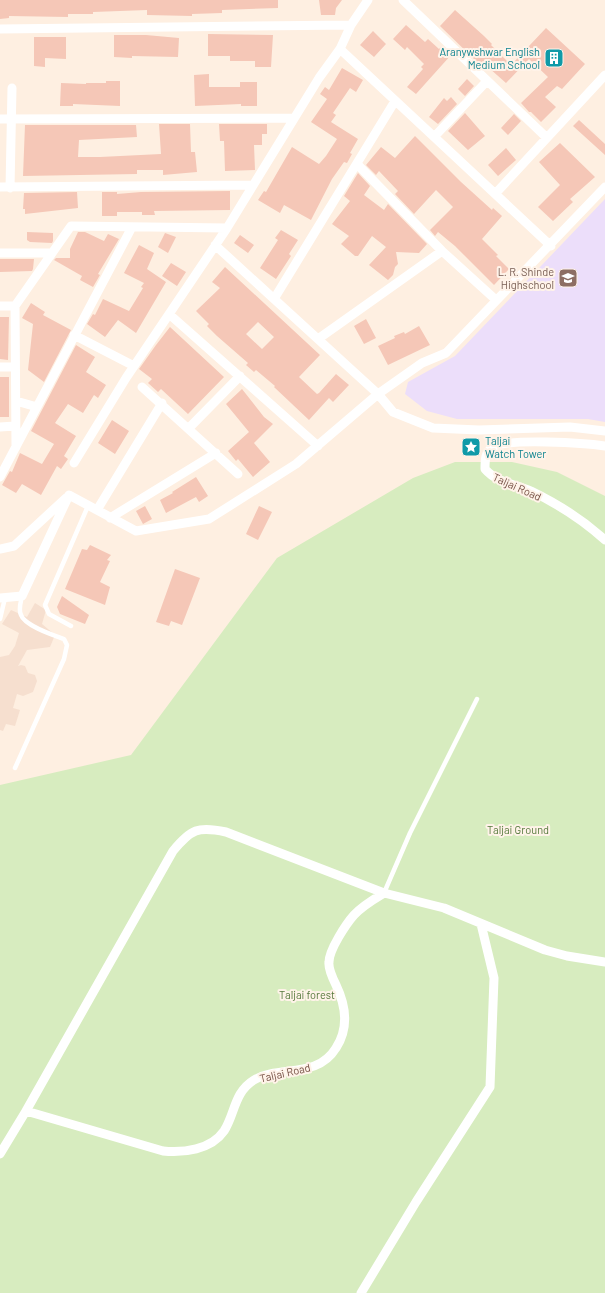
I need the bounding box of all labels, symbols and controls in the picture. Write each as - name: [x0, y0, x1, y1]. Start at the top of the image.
- place label: Aranywshwar English Medium School: [439, 45, 540, 71]
- building icon: Aranywshwar English Medium School: [543, 47, 565, 69]
- place label: L. R. Shinde Highschool: [498, 265, 554, 291]
- school or university icon: L. R. Shinde Highschool: [557, 267, 579, 289]
- place label: Taljai Watch Tower: [485, 434, 546, 460]
- place icon: Taljai Watch Tower: [460, 436, 482, 458]
- street label: Taljai Road: [491, 470, 544, 503]
- park label: Taljai Ground: [487, 823, 549, 836]
- park label: Taljai forest: [279, 988, 335, 1001]
- street label: Taljai Road: [258, 1060, 312, 1085]

